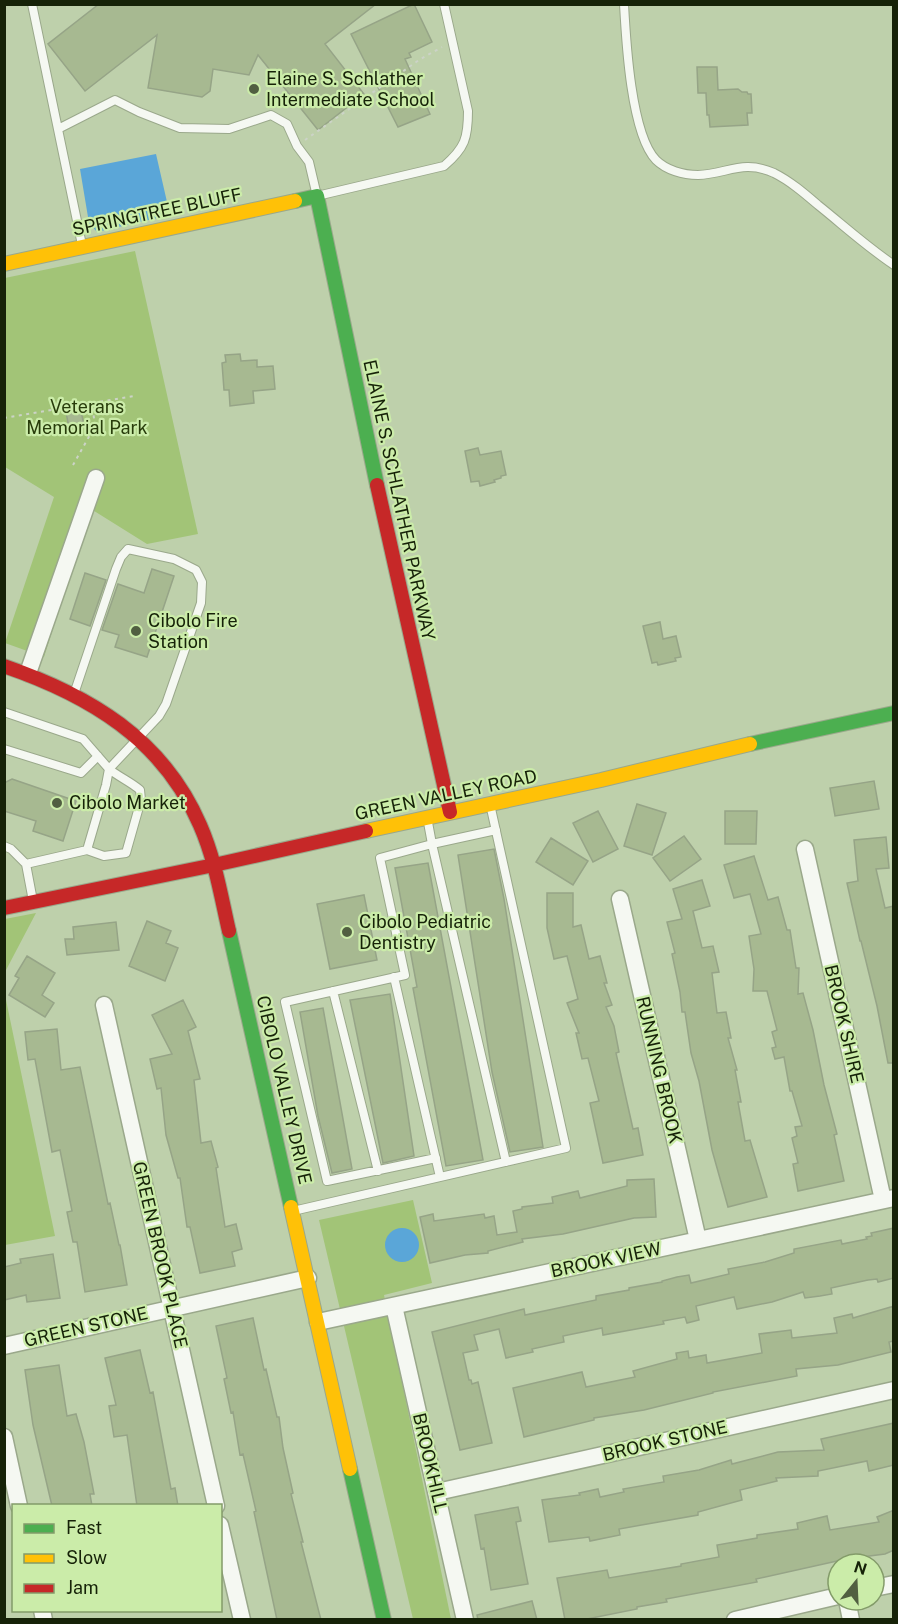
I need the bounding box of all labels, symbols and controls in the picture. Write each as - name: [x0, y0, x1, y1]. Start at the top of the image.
- place label: Elaine S. Schlather Intermediate School: [266, 68, 435, 110]
- marker: Elaine S. Schlather Intermediate School: [247, 82, 261, 96]
- street label: SPRINGTREE BLUFF: [70, 183, 243, 240]
- street label: ELAINE S. SCHLATHER PARKWAY: [359, 358, 440, 642]
- park label: Veterans Memorial Park: [26, 396, 148, 438]
- place label: Cibolo Fire Station: [148, 610, 238, 652]
- marker: Cibolo Fire Station: [129, 624, 143, 638]
- street label: GREEN VALLEY ROAD: [353, 765, 539, 824]
- place label: Cibolo Market: [69, 792, 186, 813]
- marker: Cibolo Market: [50, 796, 64, 810]
- place label: Cibolo Pediatric Dentistry: [359, 911, 491, 953]
- marker: Cibolo Pediatric Dentistry: [340, 925, 354, 939]
- street label: BROOK SHIRE: [821, 962, 868, 1085]
- street label: CIBOLO VALLEY DRIVE: [253, 993, 316, 1186]
- street label: RUNNING BROOK: [632, 994, 687, 1146]
- street label: GREEN BROOK PLACE: [129, 1160, 192, 1350]
- street label: BROOK VIEW: [549, 1238, 663, 1281]
- street label: GREEN STONE: [22, 1302, 150, 1351]
- street label: BROOKHILL: [409, 1411, 452, 1515]
- street label: BROOK STONE: [600, 1416, 729, 1465]
- legend: [12, 1504, 222, 1612]
- text: Fast: [66, 1517, 102, 1538]
- text: Slow: [66, 1547, 107, 1568]
- north arrow: [826, 1552, 886, 1612]
- text: N: [852, 1557, 869, 1579]
- text: Jam: [66, 1577, 99, 1598]

